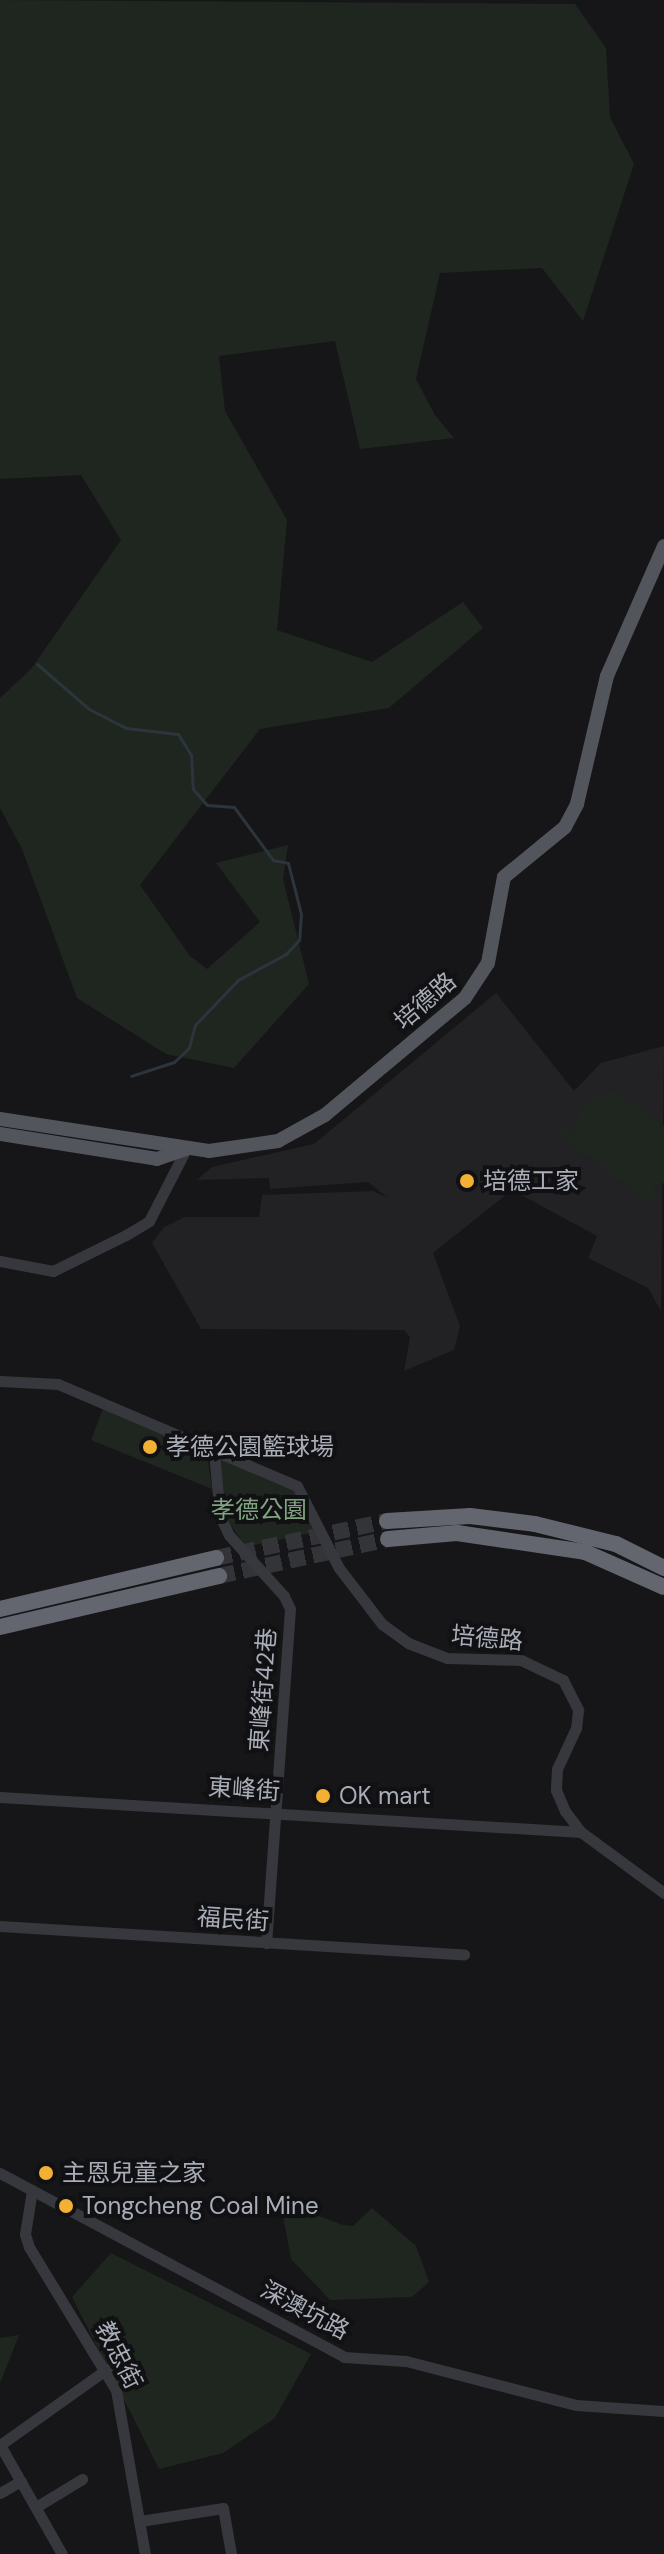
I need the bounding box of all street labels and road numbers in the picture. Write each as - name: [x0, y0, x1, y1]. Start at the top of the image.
- street label: 培德路: [388, 967, 462, 1035]
- street label: 培德路: [450, 1621, 524, 1655]
- street label: 東峰街42巷: [244, 1627, 282, 1753]
- street label: 東峰街: [207, 1772, 281, 1806]
- street label: 福民街: [196, 1902, 270, 1936]
- street label: 深澳坑路: [256, 2275, 354, 2345]
- street label: 教忠街: [90, 2316, 148, 2394]

